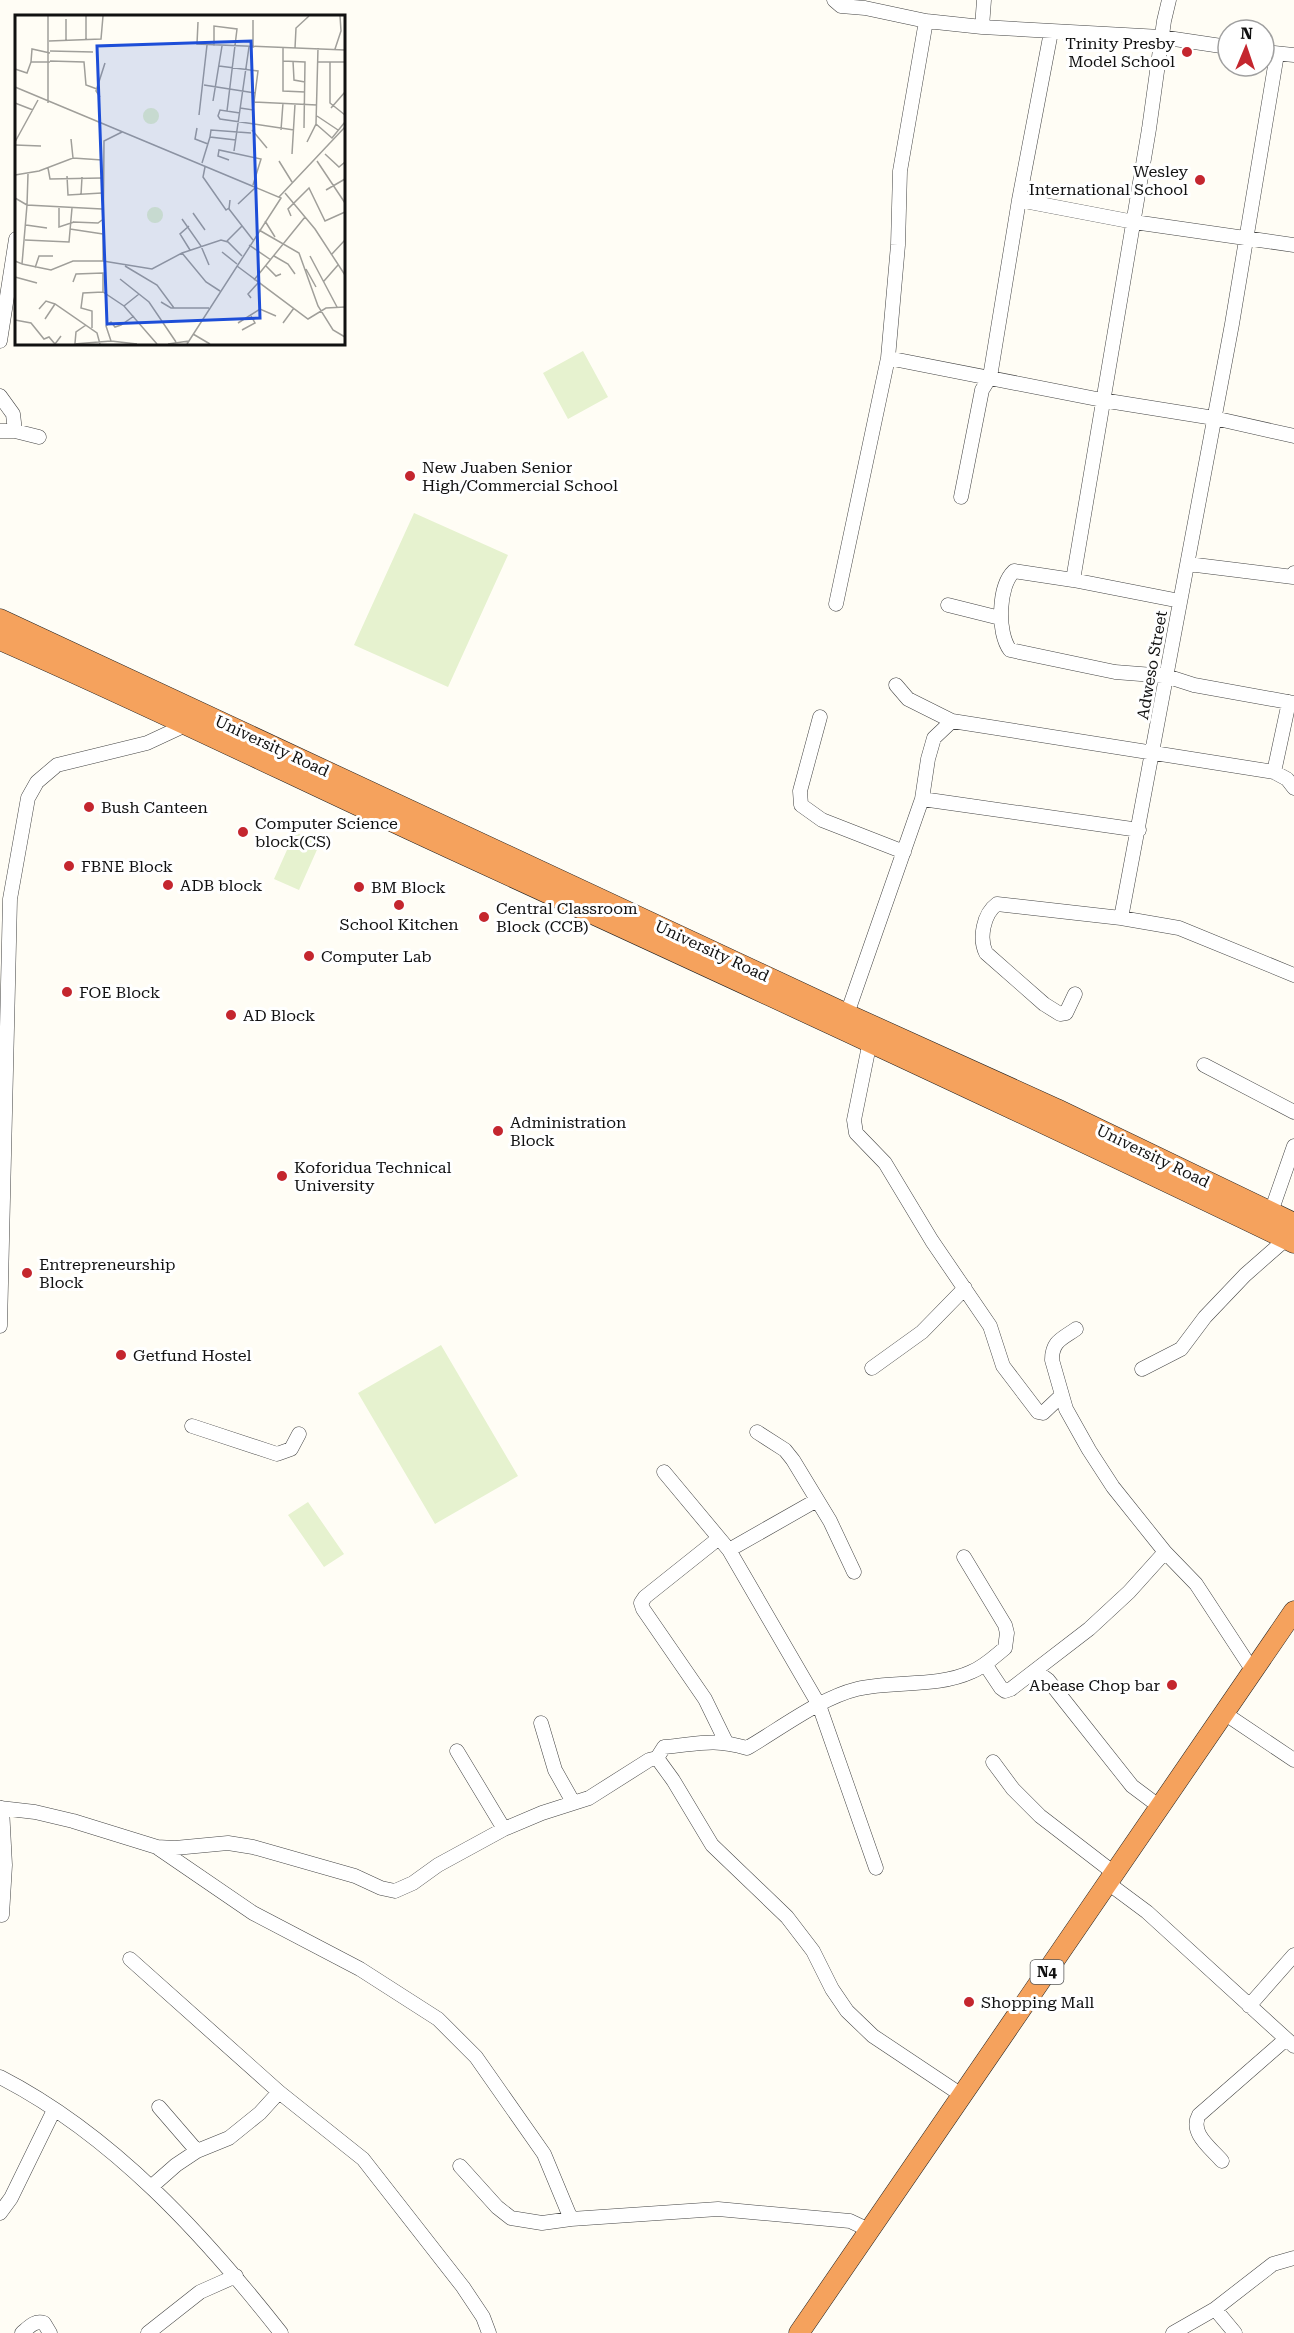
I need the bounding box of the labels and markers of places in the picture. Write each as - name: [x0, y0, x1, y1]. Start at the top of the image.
- place label: Trinity Presby Model School: [1065, 34, 1176, 71]
- marker: Trinity Presby Model School: [1180, 45, 1194, 59]
- place label: Wesley International School: [1029, 162, 1189, 199]
- marker: Wesley International School: [1193, 173, 1207, 187]
- place label: New Juaben Senior High/Commercial School: [422, 458, 618, 495]
- marker: New Juaben Senior High/Commercial School: [403, 469, 417, 483]
- place label: Bush Canteen: [101, 798, 208, 817]
- marker: Bush Canteen: [82, 800, 96, 814]
- place label: Computer Science block(CS): [255, 814, 398, 851]
- marker: Computer Science block(CS): [236, 825, 250, 839]
- place label: FBNE Block: [81, 857, 173, 876]
- marker: FBNE Block: [62, 859, 76, 873]
- place label: ADB block: [180, 876, 262, 895]
- marker: ADB block: [161, 878, 175, 892]
- place label: BM Block: [371, 878, 446, 897]
- marker: BM Block: [352, 880, 366, 894]
- marker: School Kitchen: [392, 898, 406, 912]
- place label: Central Classroom Block (CCB): [496, 899, 638, 936]
- marker: Central Classroom Block (CCB): [477, 910, 491, 924]
- place label: School Kitchen: [339, 915, 459, 934]
- place label: Computer Lab: [321, 947, 432, 966]
- marker: Computer Lab: [302, 949, 316, 963]
- place label: FOE Block: [79, 983, 160, 1002]
- marker: FOE Block: [60, 985, 74, 999]
- place label: AD Block: [243, 1006, 315, 1025]
- marker: AD Block: [224, 1008, 238, 1022]
- place label: Administration Block: [510, 1113, 626, 1150]
- marker: Administration Block: [491, 1124, 505, 1138]
- place label: Koforidua Technical University: [294, 1158, 451, 1195]
- marker: Koforidua Technical University: [275, 1169, 289, 1183]
- place label: Entrepreneurship Block: [39, 1255, 176, 1292]
- marker: Entrepreneurship Block: [20, 1266, 34, 1280]
- place label: Getfund Hostel: [133, 1346, 251, 1365]
- marker: Getfund Hostel: [114, 1348, 128, 1362]
- place label: Abease Chop bar: [1029, 1676, 1160, 1695]
- marker: Abease Chop bar: [1165, 1678, 1179, 1692]
- place label: Shopping Mall: [981, 1993, 1094, 2012]
- marker: Shopping Mall: [962, 1995, 976, 2009]

